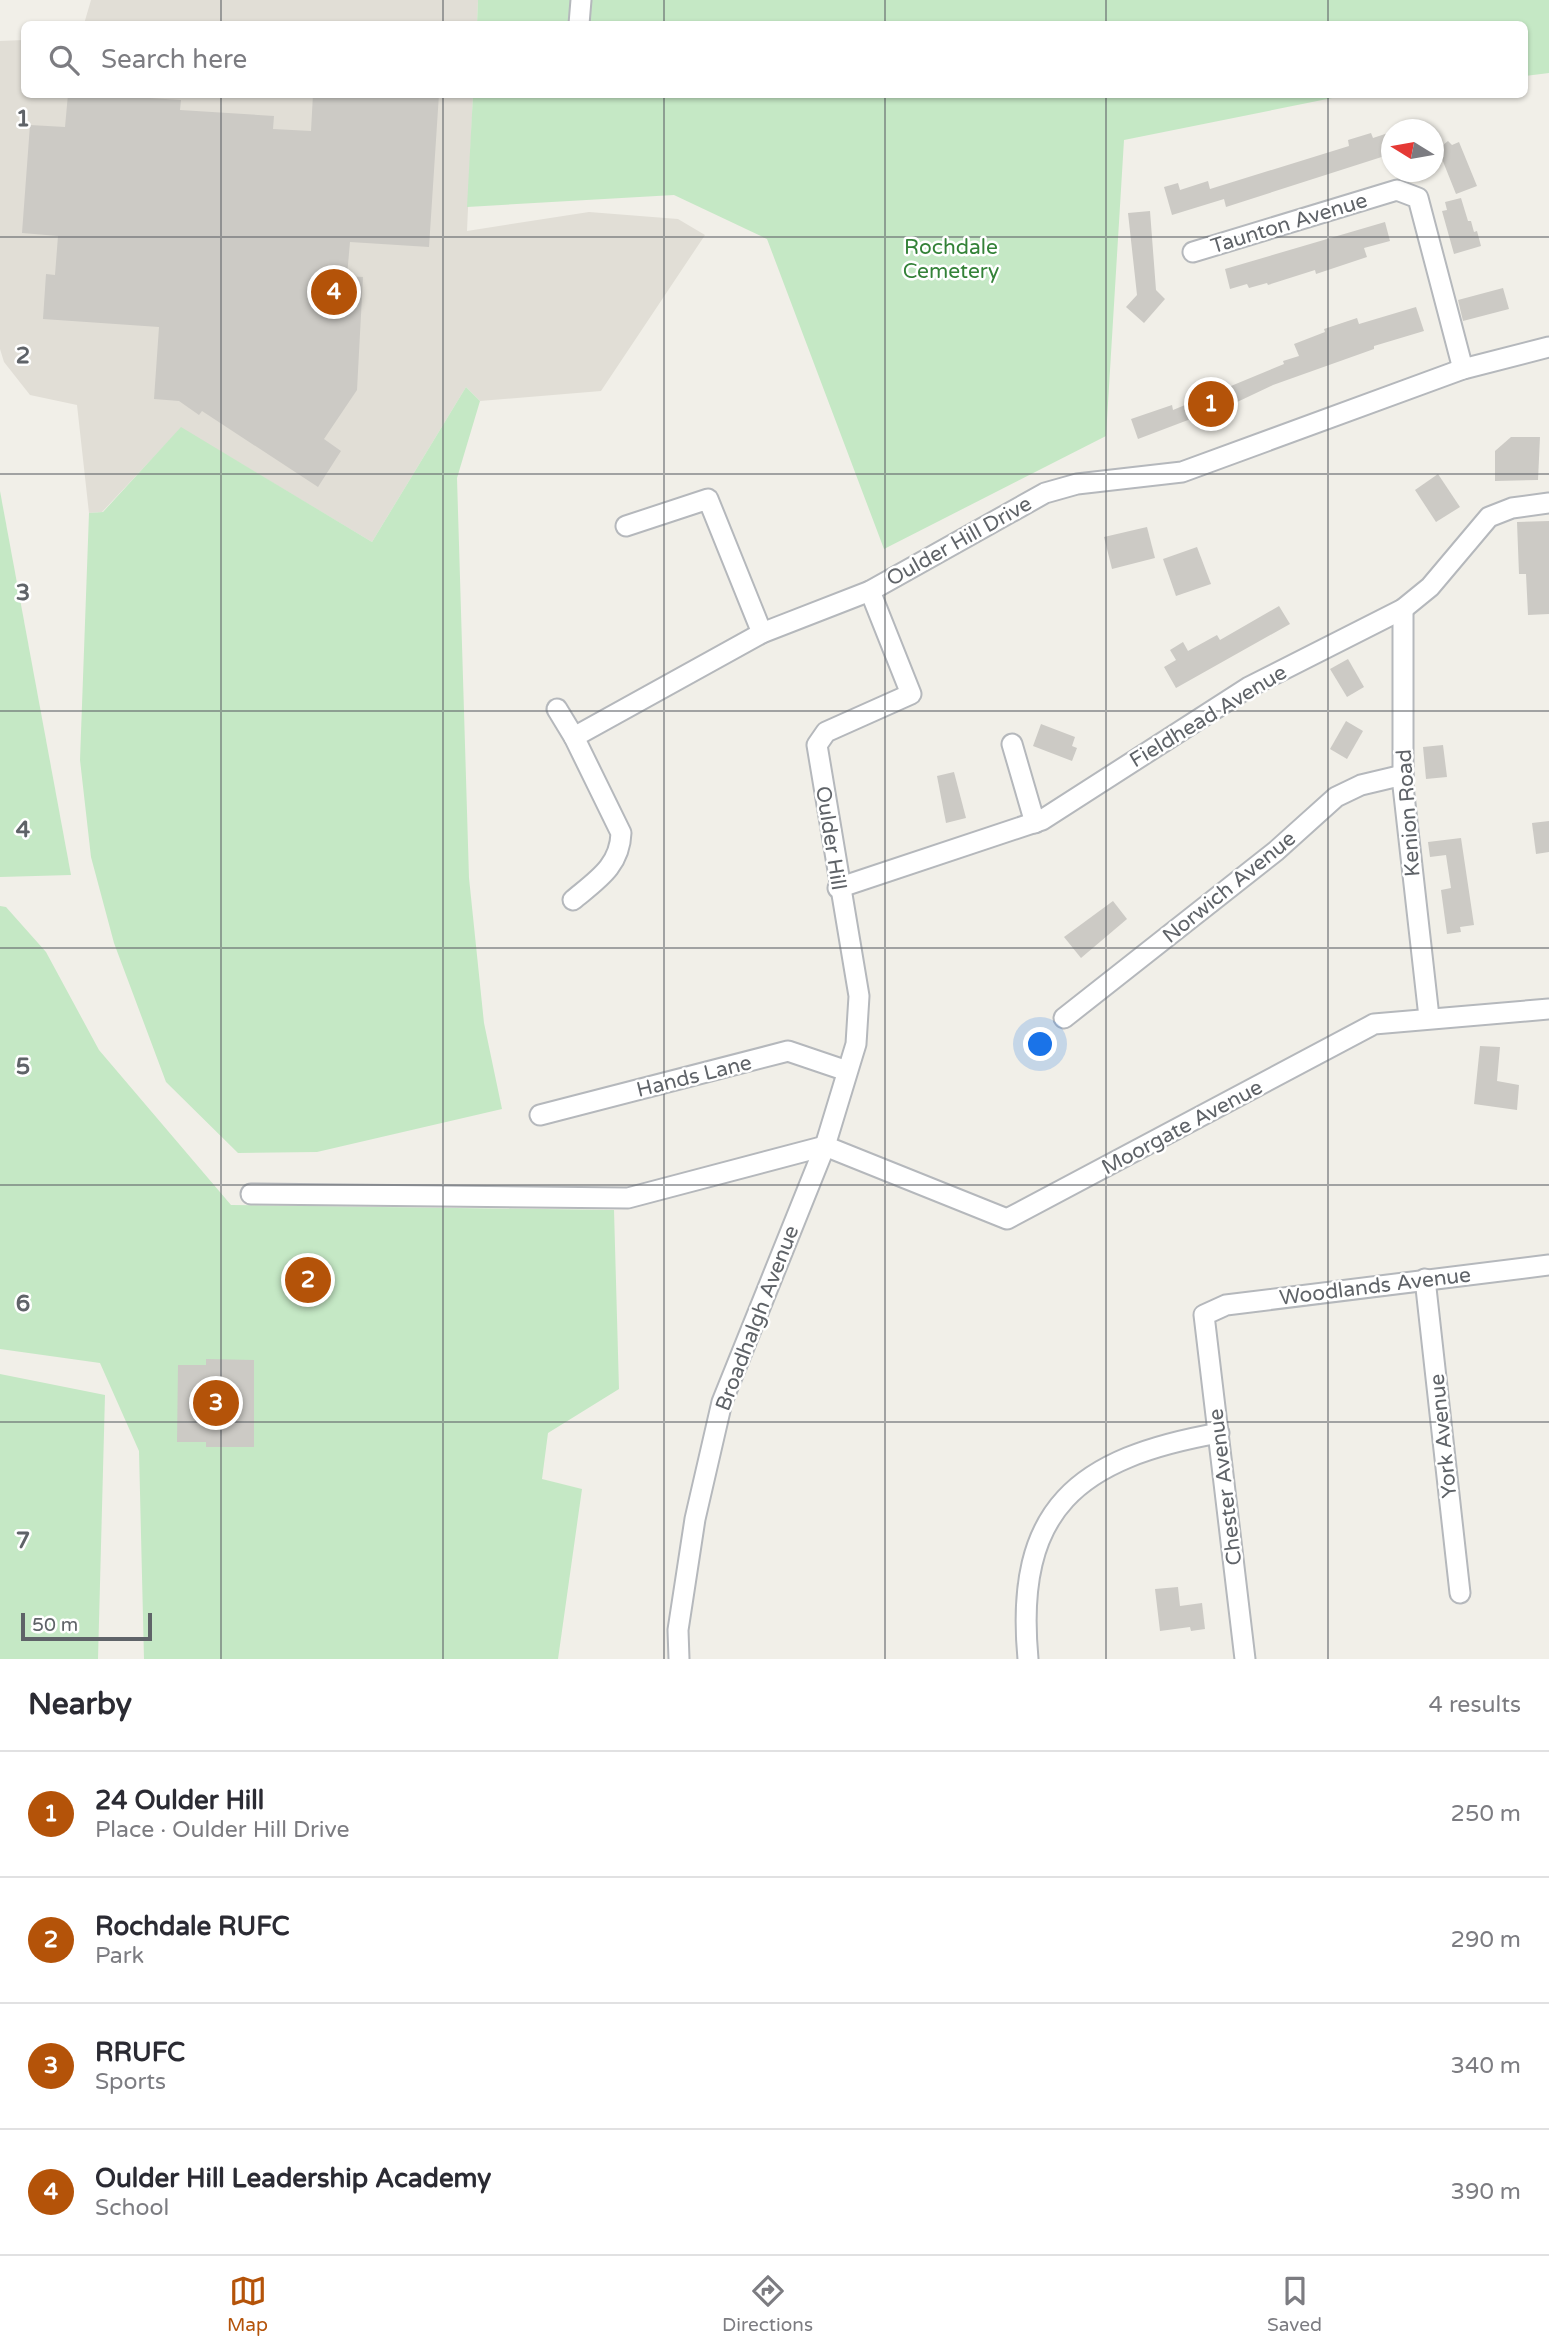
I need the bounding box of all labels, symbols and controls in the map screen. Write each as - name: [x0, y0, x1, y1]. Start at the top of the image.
- search box: [21, 21, 1528, 98]
- icon: search: [45, 41, 83, 79]
- text: Search here: [101, 44, 247, 75]
- text: 1: [16, 105, 30, 133]
- north arrow: [1381, 119, 1444, 182]
- street label: Taunton Avenue: [1208, 188, 1370, 259]
- park label: Rochdale Cemetery: [903, 235, 999, 284]
- pin: 4: [311, 266, 357, 318]
- text: 2: [16, 342, 30, 370]
- pin: 1: [1188, 378, 1234, 430]
- street label: Oulder Hill Drive: [882, 491, 1036, 592]
- text: 3: [16, 579, 30, 607]
- street label: Fieldhead Avenue: [1125, 660, 1291, 773]
- street label: Kenion Road: [1392, 748, 1425, 878]
- street label: Oulder Hill: [810, 784, 851, 892]
- text: 4: [16, 816, 31, 844]
- street label: Norwich Avenue: [1158, 826, 1301, 949]
- your location: [1023, 1027, 1057, 1061]
- street label: Hands Lane: [634, 1050, 754, 1103]
- text: 5: [16, 1053, 30, 1081]
- street label: Moorgate Avenue: [1098, 1074, 1267, 1180]
- street label: Broadhalgh Avenue: [711, 1222, 804, 1414]
- pin: 2: [285, 1254, 331, 1306]
- street label: Woodlands Avenue: [1278, 1262, 1472, 1311]
- text: 6: [16, 1290, 30, 1318]
- street label: York Avenue: [1425, 1373, 1462, 1499]
- pin: 3: [193, 1377, 239, 1429]
- street label: Chester Avenue: [1203, 1407, 1248, 1567]
- text: 7: [16, 1527, 30, 1555]
- scale bar: [21, 1610, 152, 1642]
- text: 50 m: [32, 1614, 78, 1636]
- text: Nearby: [28, 1686, 132, 1723]
- text: 4 results: [1428, 1691, 1521, 1719]
- text: 24 Oulder Hill: [95, 1785, 264, 1816]
- text: 1: [44, 1800, 58, 1828]
- text: 250 m: [1451, 1800, 1521, 1828]
- text: Place · Oulder Hill Drive: [95, 1816, 350, 1844]
- text: Rochdale RUFC: [95, 1911, 290, 1942]
- text: 2: [44, 1926, 58, 1954]
- text: 290 m: [1451, 1926, 1521, 1954]
- text: Park: [95, 1942, 144, 1970]
- text: RRUFC: [95, 2037, 185, 2068]
- text: 3: [44, 2052, 58, 2080]
- text: 340 m: [1451, 2052, 1521, 2080]
- text: Sports: [95, 2068, 166, 2096]
- text: Oulder Hill Leadership Academy: [95, 2163, 491, 2194]
- text: 4: [44, 2178, 58, 2206]
- text: 390 m: [1451, 2178, 1521, 2206]
- text: School: [95, 2194, 169, 2222]
- tab: Map: [227, 2272, 268, 2336]
- tab: Directions: [722, 2272, 813, 2336]
- tab: Saved: [1267, 2272, 1322, 2336]

